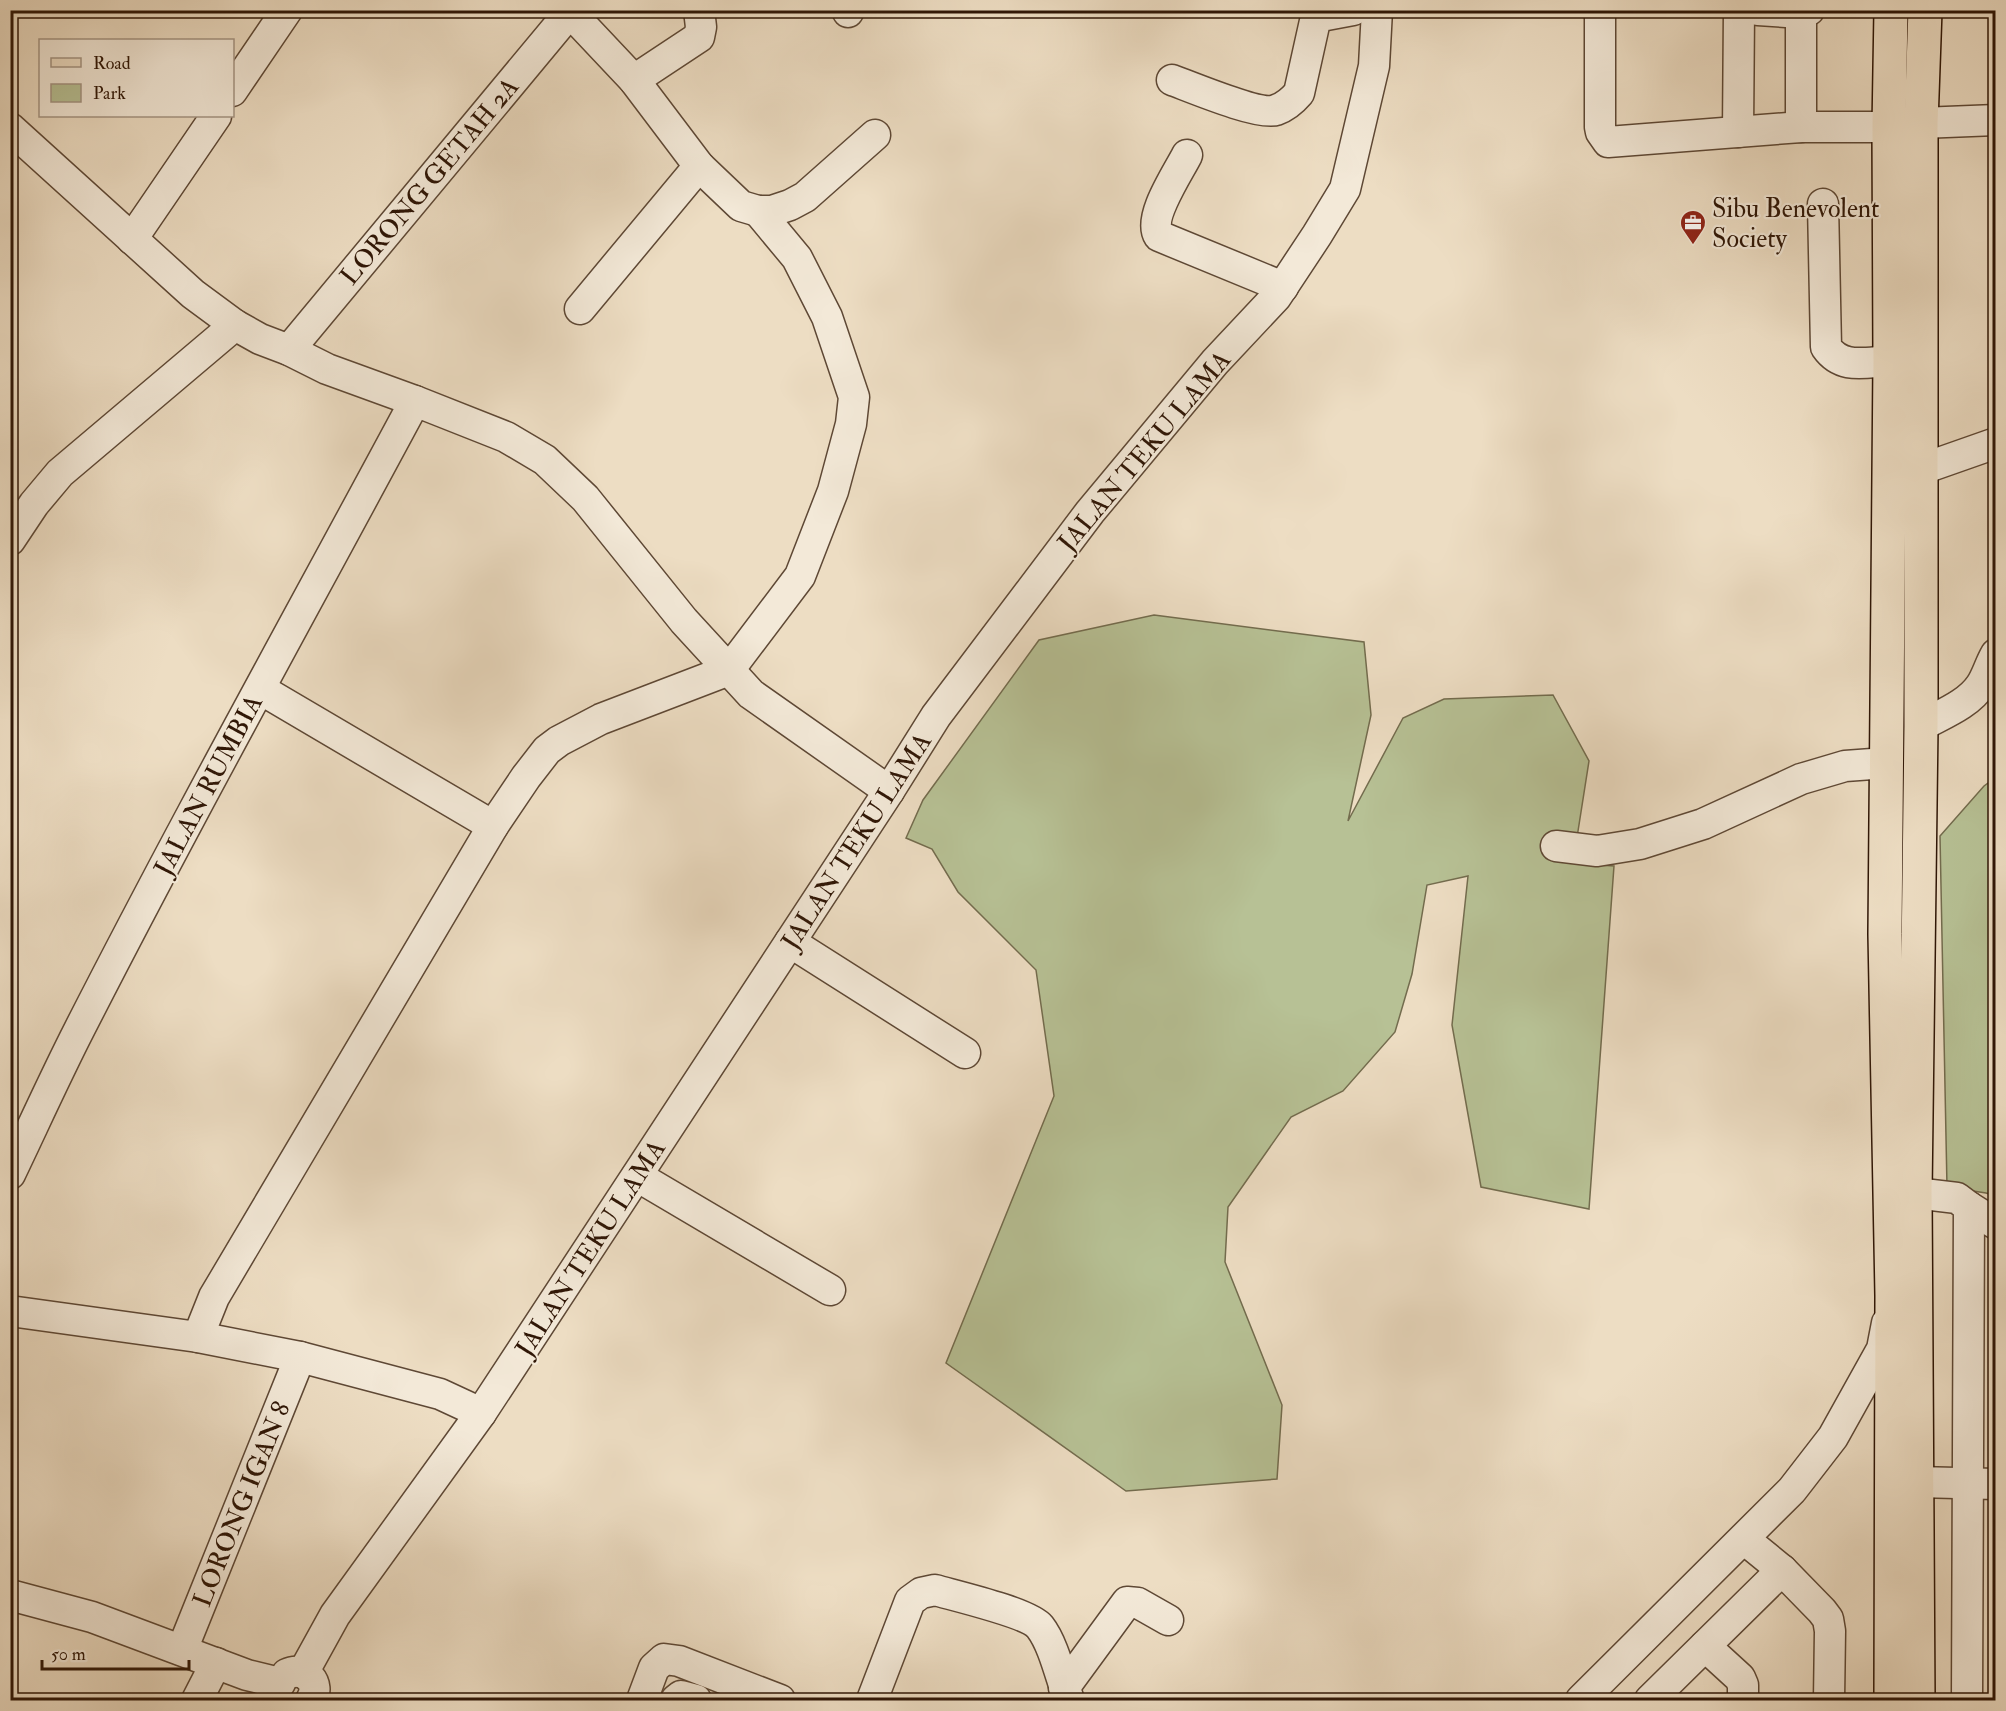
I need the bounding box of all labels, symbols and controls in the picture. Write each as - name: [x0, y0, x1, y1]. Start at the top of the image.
- legend: [39, 39, 234, 117]
- text: Road: [93, 52, 131, 75]
- street label: LORONG GETAH 2A: [334, 71, 526, 292]
- text: Park: [93, 82, 126, 105]
- place label: Sibu Benevolent Society: [1712, 193, 1879, 255]
- office icon: Sibu Benevolent Society: [1678, 208, 1708, 246]
- street label: JALAN TEKU LAMA: [1051, 344, 1238, 559]
- street label: JALAN RUMBIA: [147, 689, 270, 882]
- street label: JALAN TEKU LAMA: [774, 727, 939, 957]
- street label: JALAN TEKU LAMA: [508, 1134, 673, 1364]
- street label: LORONG IGAN 8: [186, 1397, 298, 1612]
- scale bar: [42, 1633, 189, 1671]
- text: 50 m: [51, 1643, 86, 1666]

